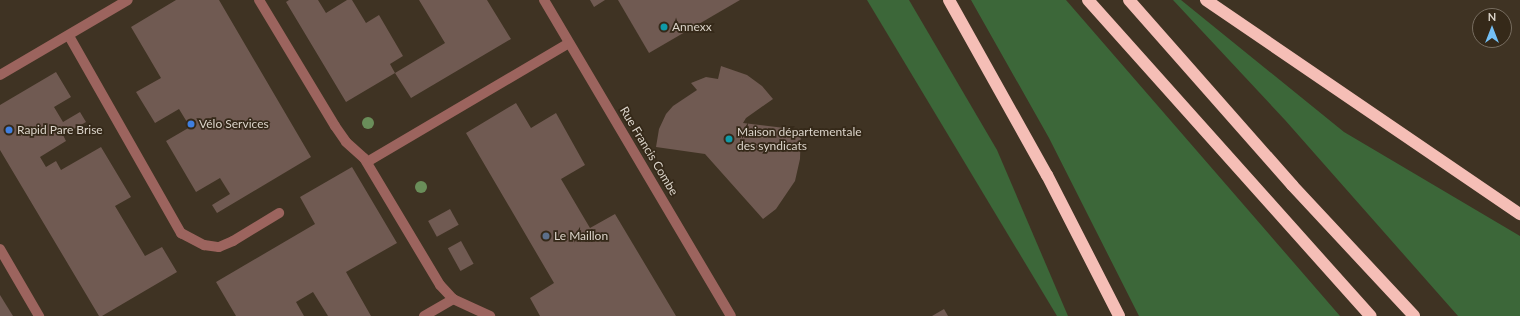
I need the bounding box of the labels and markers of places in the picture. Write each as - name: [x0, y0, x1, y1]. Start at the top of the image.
- place label: Annexx: [672, 20, 712, 34]
- marker: Annexx: [659, 22, 669, 32]
- place label: Vélo Services: [199, 117, 269, 131]
- marker: Vélo Services: [186, 119, 196, 129]
- place label: Rapid Pare Brise: [17, 123, 103, 137]
- marker: Rapid Pare Brise: [4, 125, 14, 135]
- place label: Maison départementale des syndicats: [737, 125, 862, 153]
- marker: Maison départementale des syndicats: [724, 134, 734, 144]
- place label: Le Maillon: [554, 229, 608, 243]
- marker: Le Maillon: [541, 231, 551, 241]

